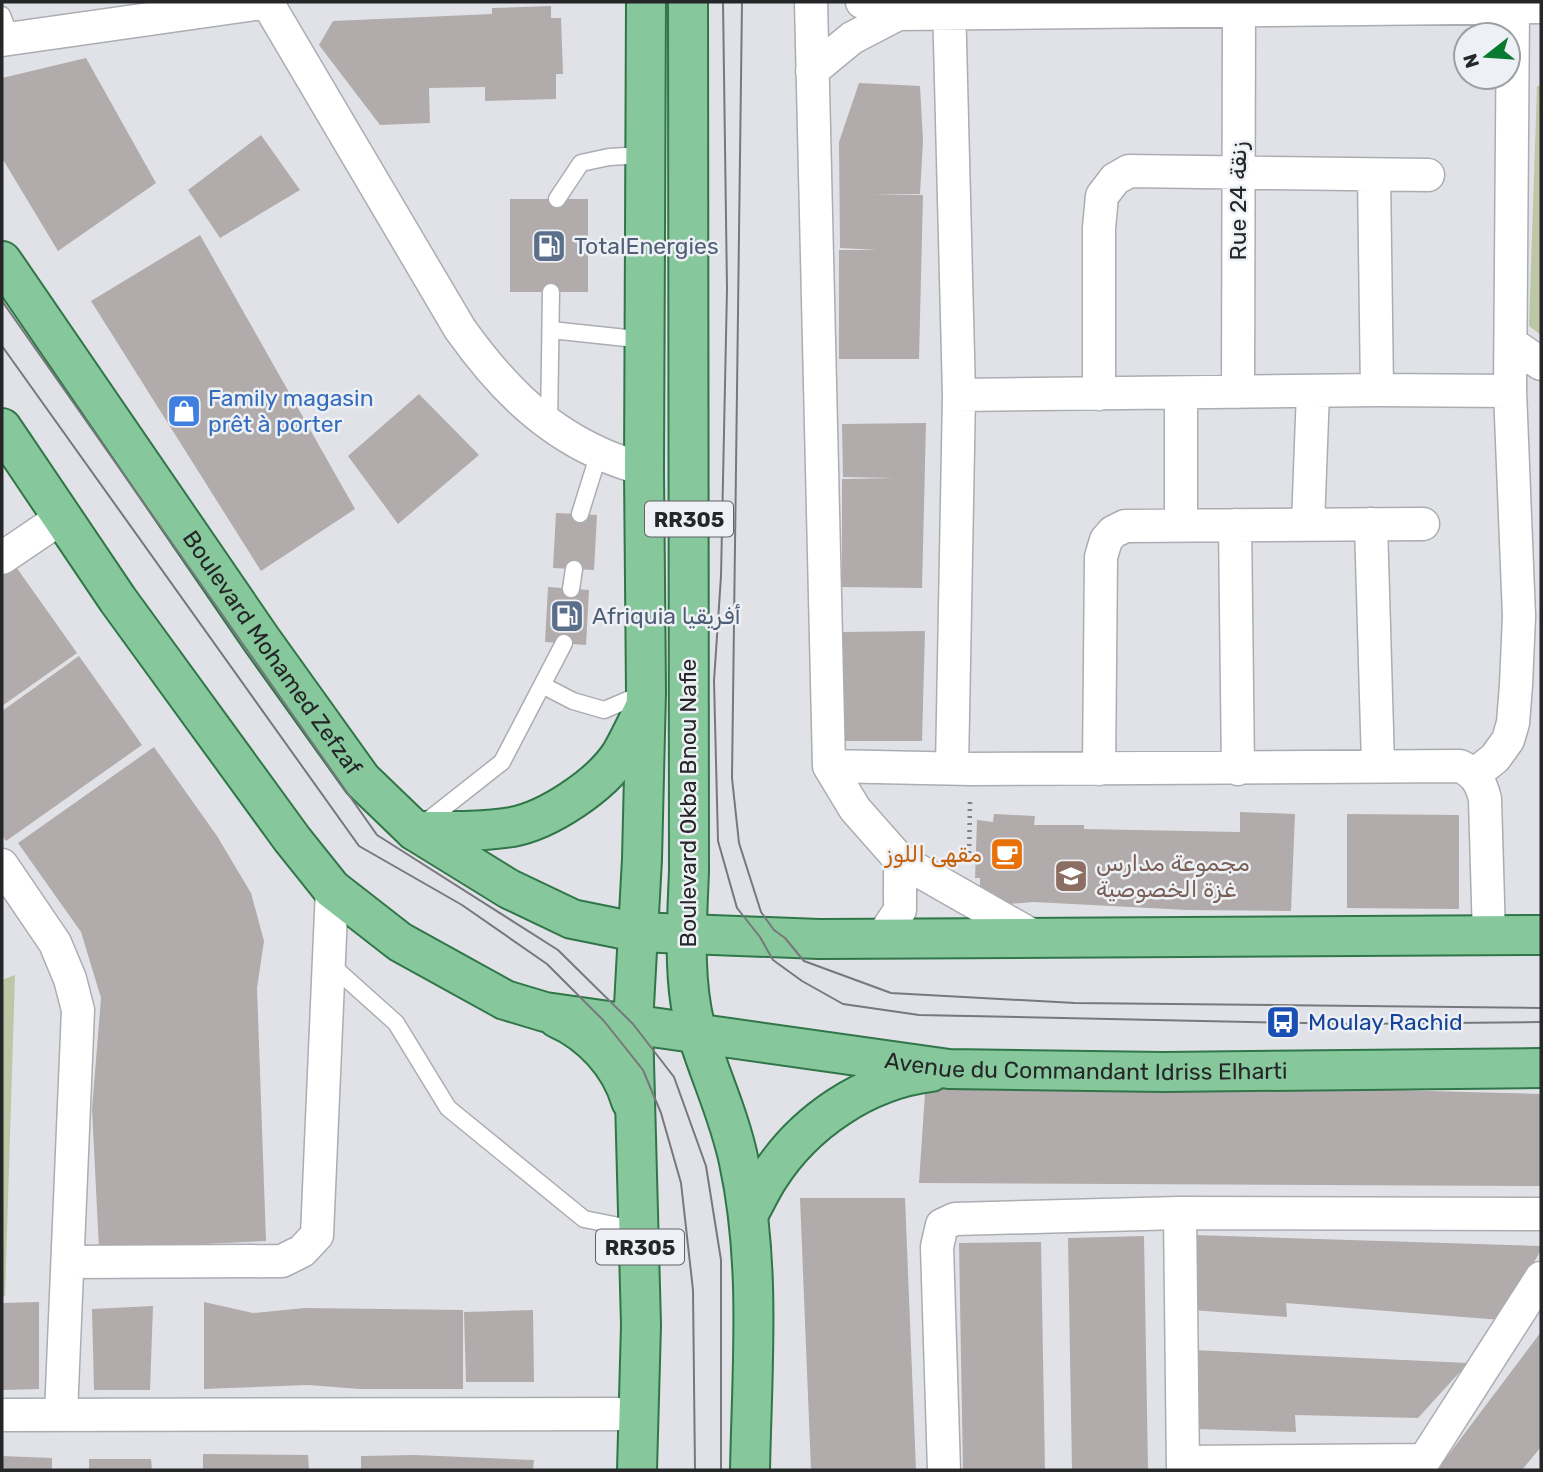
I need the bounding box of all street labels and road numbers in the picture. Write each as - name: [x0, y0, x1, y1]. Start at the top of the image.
- street label: Rue 24 زنقة: [1224, 142, 1252, 260]
- road number: RR305: [645, 502, 733, 536]
- street label: Boulevard Mohamed Zefzaf: [177, 525, 368, 781]
- street label: Boulevard Okba Bnou Nafie: [674, 659, 702, 947]
- street label: Avenue du Commandant Idriss Elharti: [883, 1046, 1288, 1086]
- road number: RR305: [596, 1230, 684, 1264]

